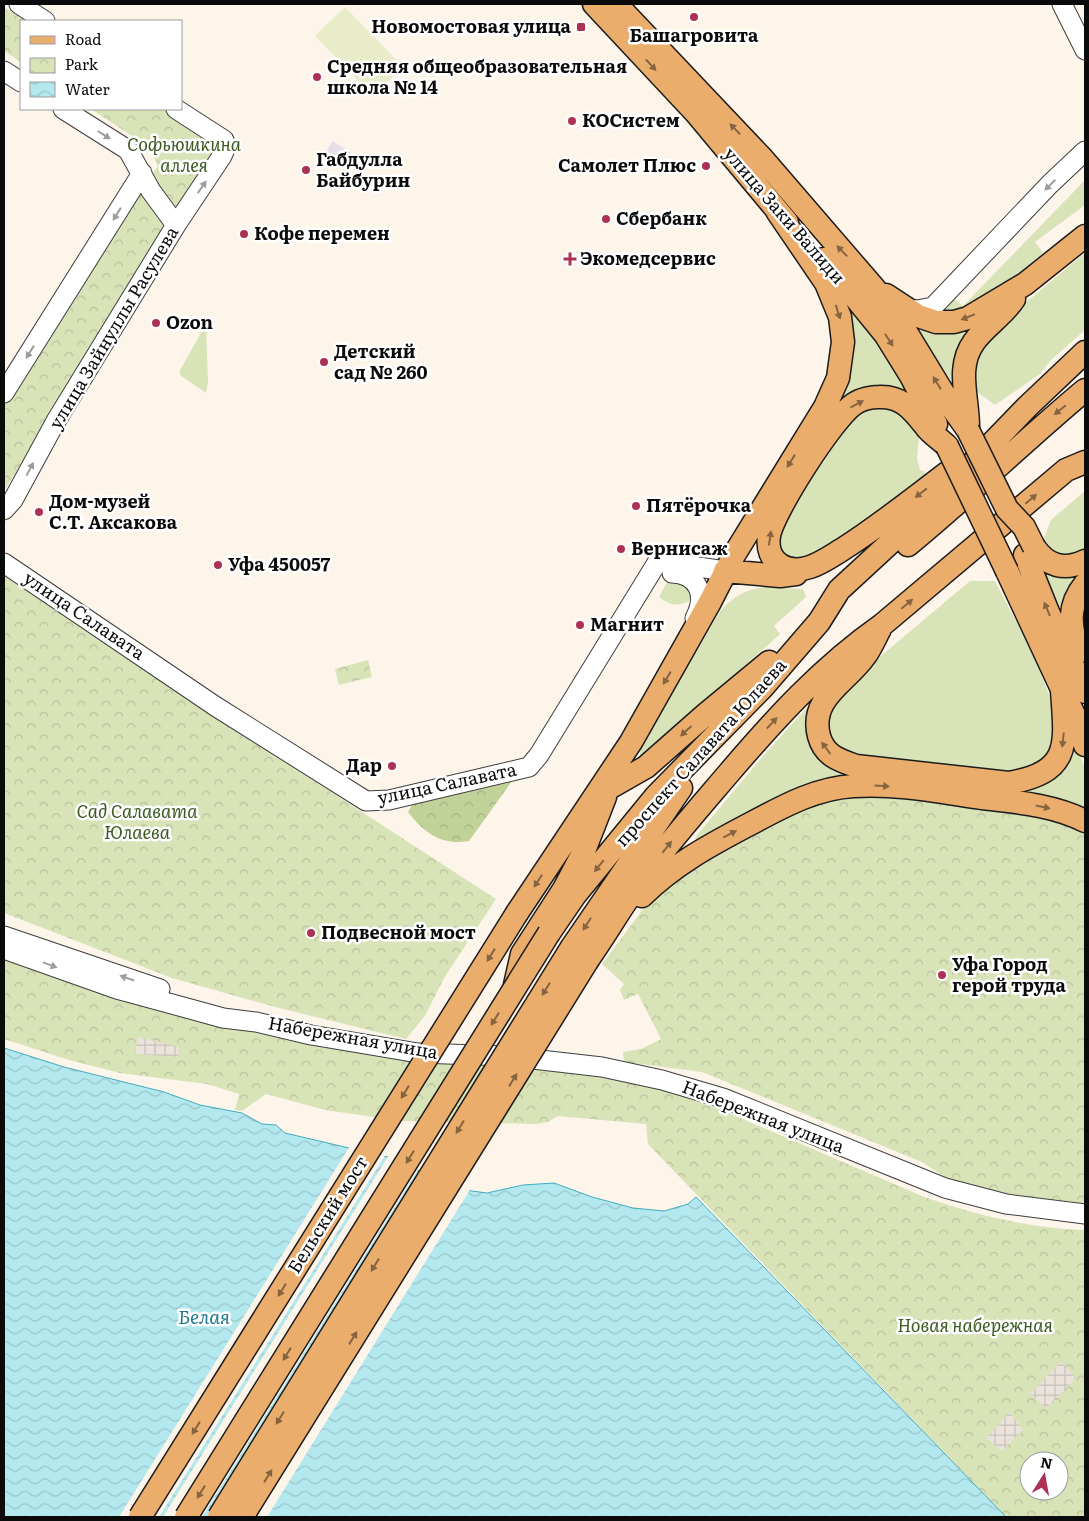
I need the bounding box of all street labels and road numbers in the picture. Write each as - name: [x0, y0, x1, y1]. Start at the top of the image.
- street label: улица Заки Валиди: [718, 141, 852, 289]
- street label: улица Зайнуллы Расулева: [41, 220, 184, 434]
- street label: улица Салавата: [19, 564, 151, 666]
- street label: проспект Салавата Юлаева: [608, 652, 792, 852]
- street label: улица Салавата: [375, 755, 519, 810]
- street label: Набережная улица: [266, 1008, 440, 1065]
- street label: Набережная улица: [679, 1072, 849, 1159]
- street label: Бельский мост: [280, 1150, 374, 1278]

